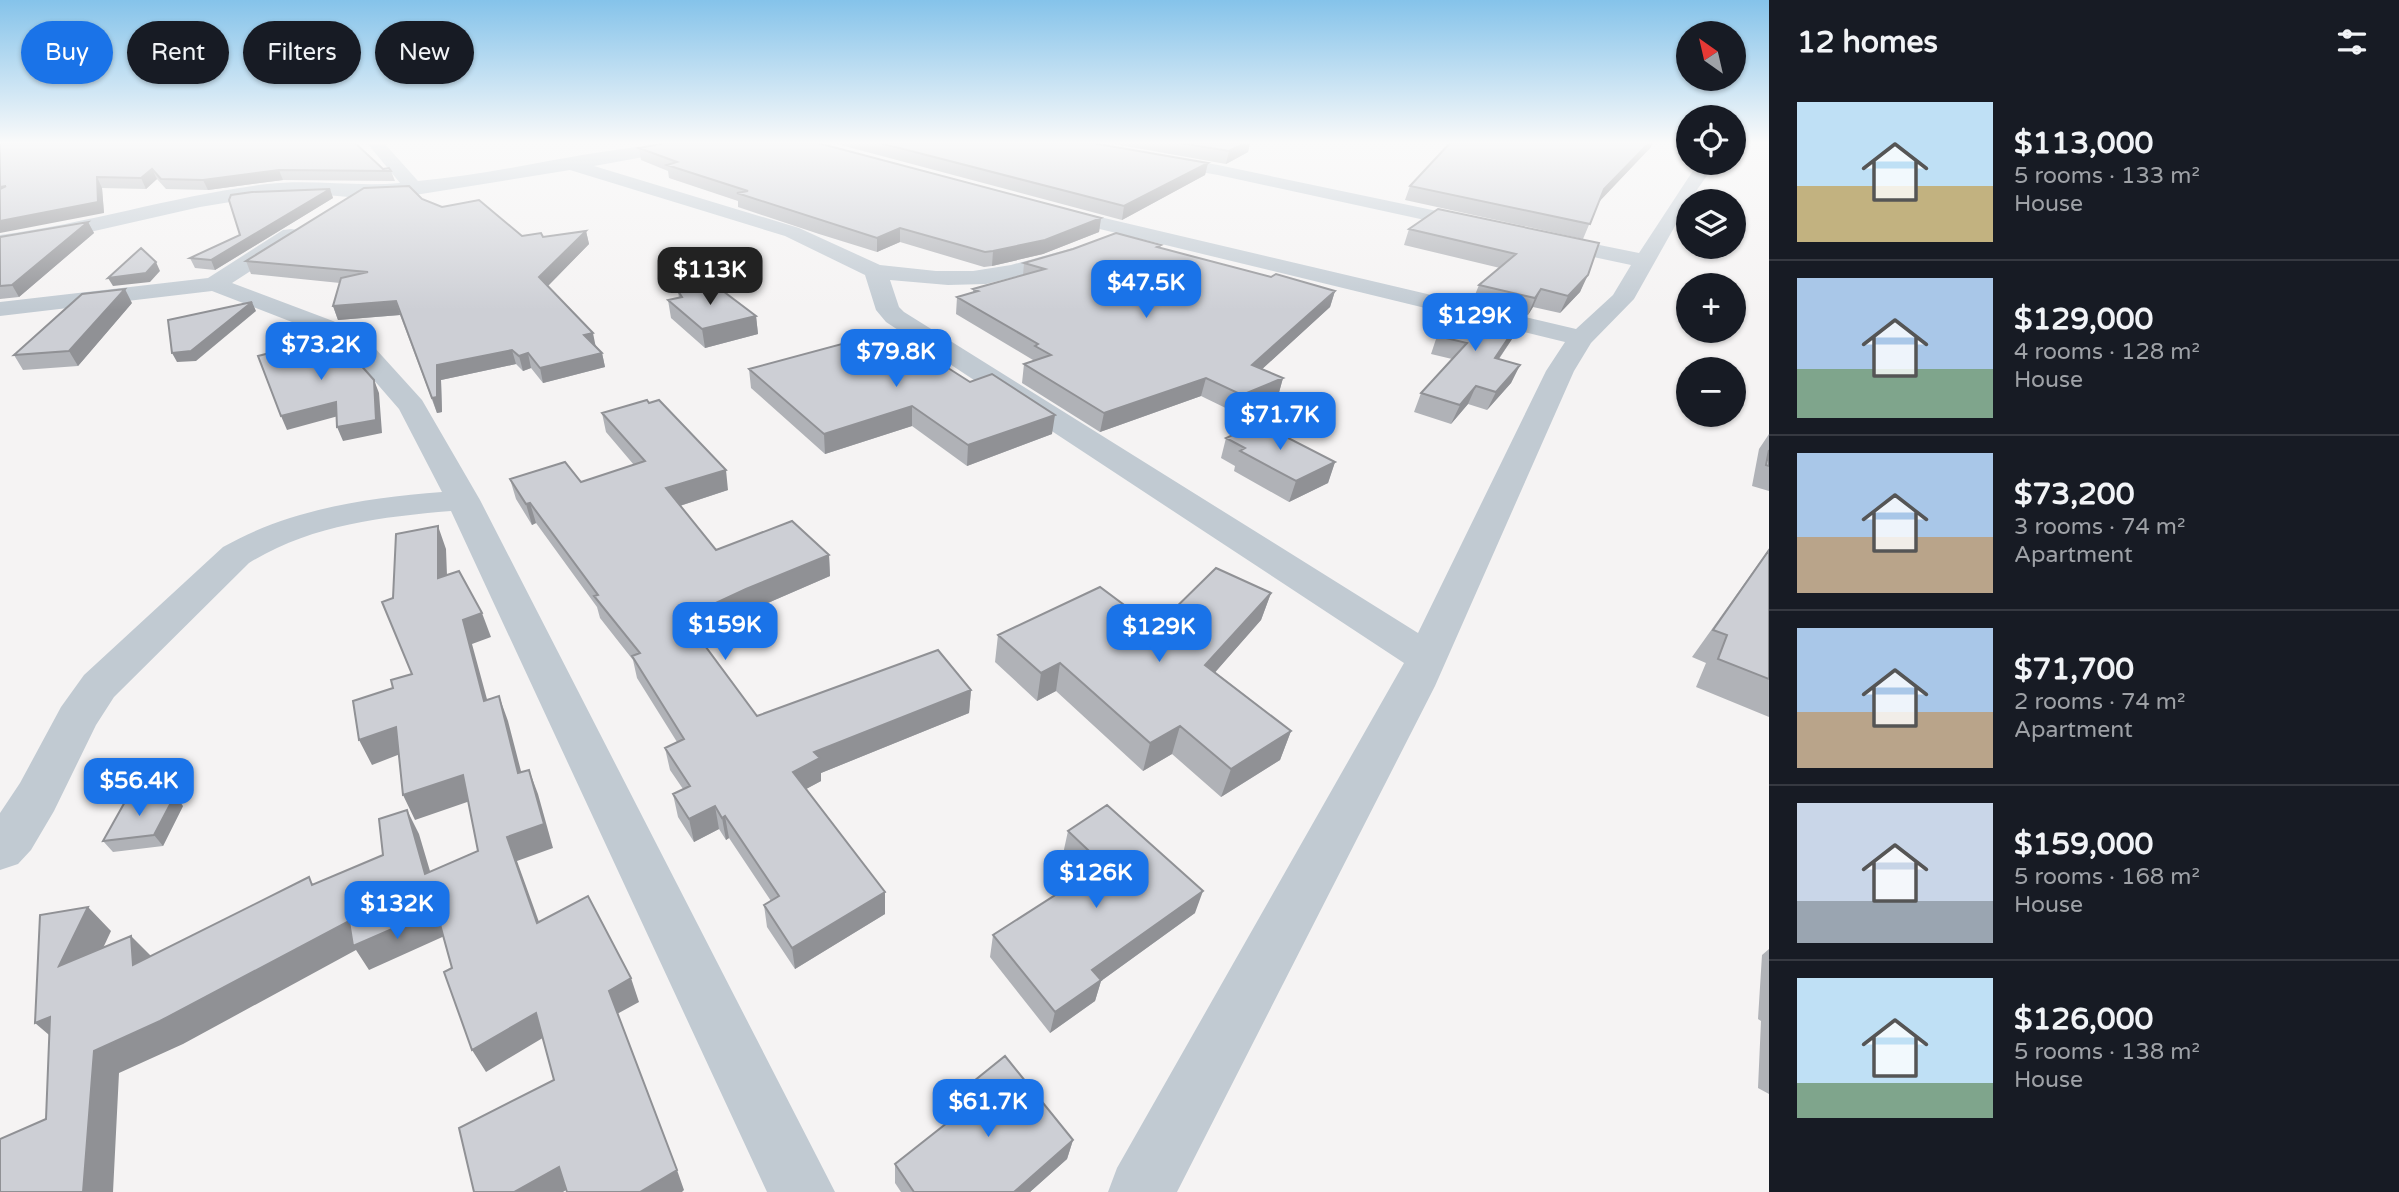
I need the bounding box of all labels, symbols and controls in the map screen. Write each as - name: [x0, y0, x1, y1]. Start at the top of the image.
- chip: Buy: [21, 21, 113, 84]
- chip: Rent: [127, 21, 229, 84]
- chip: Filters: [243, 21, 361, 84]
- chip: New: [375, 21, 474, 84]
- north arrow: [1676, 21, 1746, 91]
- map controls: [1676, 21, 1746, 427]
- icon: filters: [2333, 23, 2371, 61]
- text: 12 homes: [1797, 24, 1938, 61]
- button: locate: [1676, 105, 1746, 175]
- text: $113,000: [2014, 125, 2153, 162]
- icon: home: [1853, 130, 1937, 214]
- text: 5 rooms · 133 m²: [2014, 162, 2200, 190]
- button: layers: [1676, 189, 1746, 259]
- text: House: [2014, 190, 2083, 218]
- pin: $113K: [661, 247, 759, 307]
- text: $113K: [674, 256, 746, 284]
- pin: $47.5K: [1089, 260, 1203, 320]
- text: $47.5K: [1107, 269, 1185, 297]
- button: +: [1676, 273, 1746, 343]
- pin: $129K: [1426, 294, 1524, 353]
- text: $129,000: [2014, 301, 2153, 338]
- text: $129K: [1439, 302, 1511, 330]
- icon: home: [1853, 306, 1937, 390]
- pin: $73.2K: [264, 322, 378, 382]
- pin: $79.8K: [839, 330, 953, 389]
- text: $73.2K: [282, 331, 360, 359]
- text: $79.8K: [857, 338, 935, 366]
- text: 4 rooms · 128 m²: [2014, 338, 2200, 366]
- button: −: [1676, 357, 1746, 427]
- text: House: [2014, 366, 2083, 394]
- pin: $71.7K: [1223, 392, 1337, 452]
- text: $71.7K: [1241, 401, 1319, 429]
- text: $73,200: [2014, 476, 2134, 513]
- icon: home: [1853, 481, 1937, 565]
- text: 3 rooms · 74 m²: [2014, 513, 2185, 541]
- text: Apartment: [2014, 541, 2133, 569]
- pin: $159K: [676, 602, 774, 662]
- pin: $129K: [1110, 604, 1208, 664]
- text: $159K: [689, 611, 761, 639]
- text: $129K: [1123, 613, 1195, 641]
- text: $71,700: [2014, 651, 2134, 688]
- icon: home: [1853, 656, 1937, 740]
- text: 2 rooms · 74 m²: [2014, 688, 2185, 716]
- text: Apartment: [2014, 716, 2133, 744]
- pin: $56.4K: [82, 758, 196, 818]
- text: $56.4K: [100, 767, 178, 795]
- text: $159,000: [2014, 826, 2153, 863]
- icon: home: [1853, 831, 1937, 915]
- pin: $126K: [1047, 850, 1145, 910]
- text: $126K: [1060, 859, 1132, 887]
- text: 5 rooms · 168 m²: [2014, 863, 2200, 891]
- pin: $132K: [348, 881, 446, 941]
- text: $132K: [361, 890, 433, 918]
- text: House: [2014, 891, 2083, 919]
- text: $126,000: [2014, 1001, 2153, 1038]
- icon: home: [1853, 1006, 1937, 1090]
- text: 5 rooms · 138 m²: [2014, 1038, 2200, 1066]
- text: House: [2014, 1066, 2083, 1094]
- pin: $61.7K: [931, 1080, 1045, 1139]
- text: $61.7K: [949, 1088, 1027, 1116]

